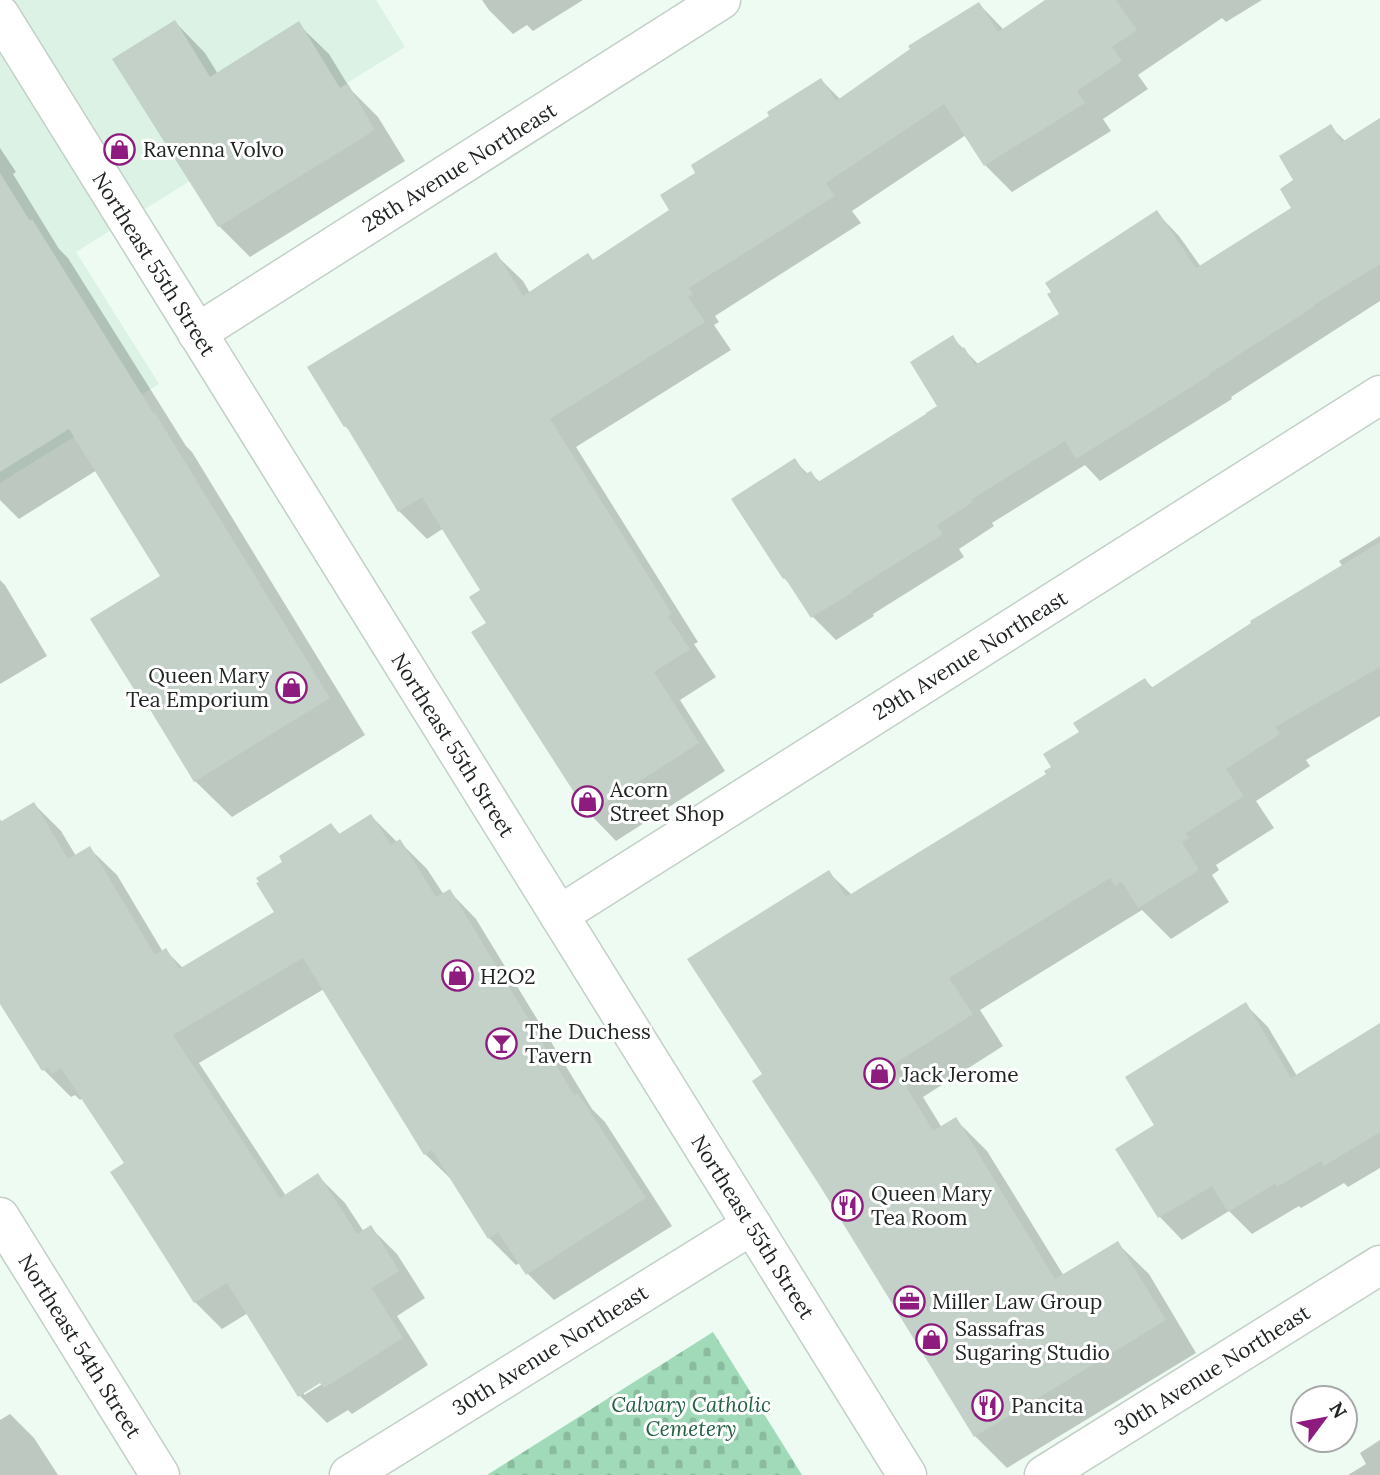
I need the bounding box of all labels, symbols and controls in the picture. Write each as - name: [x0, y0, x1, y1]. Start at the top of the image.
- street label: 28th Avenue Northeast: [357, 96, 562, 238]
- shop icon: Ravenna Volvo: [103, 132, 137, 166]
- place label: Ravenna Volvo: [143, 136, 284, 163]
- street label: Northeast 55th Street: [86, 167, 222, 362]
- street label: 29th Avenue Northeast: [868, 584, 1073, 726]
- street label: Northeast 55th Street: [385, 648, 521, 843]
- place label: Queen Mary Tea Emporium: [126, 662, 269, 713]
- shop icon: Queen Mary Tea Emporium: [275, 670, 309, 704]
- place label: Acorn Street Shop: [609, 776, 724, 827]
- shop icon: Acorn Street Shop: [570, 784, 604, 818]
- shop icon: H2O2: [440, 959, 474, 993]
- place label: H2O2: [480, 963, 536, 990]
- place label: The Duchess Tavern: [525, 1018, 651, 1069]
- bar icon: The Duchess Tavern: [485, 1026, 519, 1060]
- shop icon: Jack Jerome: [862, 1057, 896, 1091]
- place label: Jack Jerome: [901, 1061, 1019, 1088]
- street label: Northeast 55th Street: [685, 1130, 821, 1325]
- place label: Queen Mary Tea Room: [871, 1180, 992, 1231]
- restaurant icon: Queen Mary Tea Room: [831, 1188, 865, 1222]
- street label: Northeast 54th Street: [12, 1249, 148, 1444]
- street label: 30th Avenue Northeast: [447, 1278, 654, 1421]
- office icon: Miller Law Group: [892, 1284, 926, 1318]
- place label: Miller Law Group: [932, 1288, 1102, 1315]
- street label: 30th Avenue Northeast: [1109, 1298, 1316, 1441]
- place label: Sassafras Sugaring Studio: [955, 1315, 1110, 1366]
- shop icon: Sassafras Sugaring Studio: [915, 1323, 949, 1357]
- north arrow: [1289, 1384, 1359, 1454]
- restaurant icon: Pancita: [971, 1388, 1005, 1422]
- park label: Calvary Catholic Cemetery: [611, 1391, 771, 1442]
- place label: Pancita: [1011, 1392, 1084, 1419]
- text: N: [1324, 1397, 1353, 1423]

